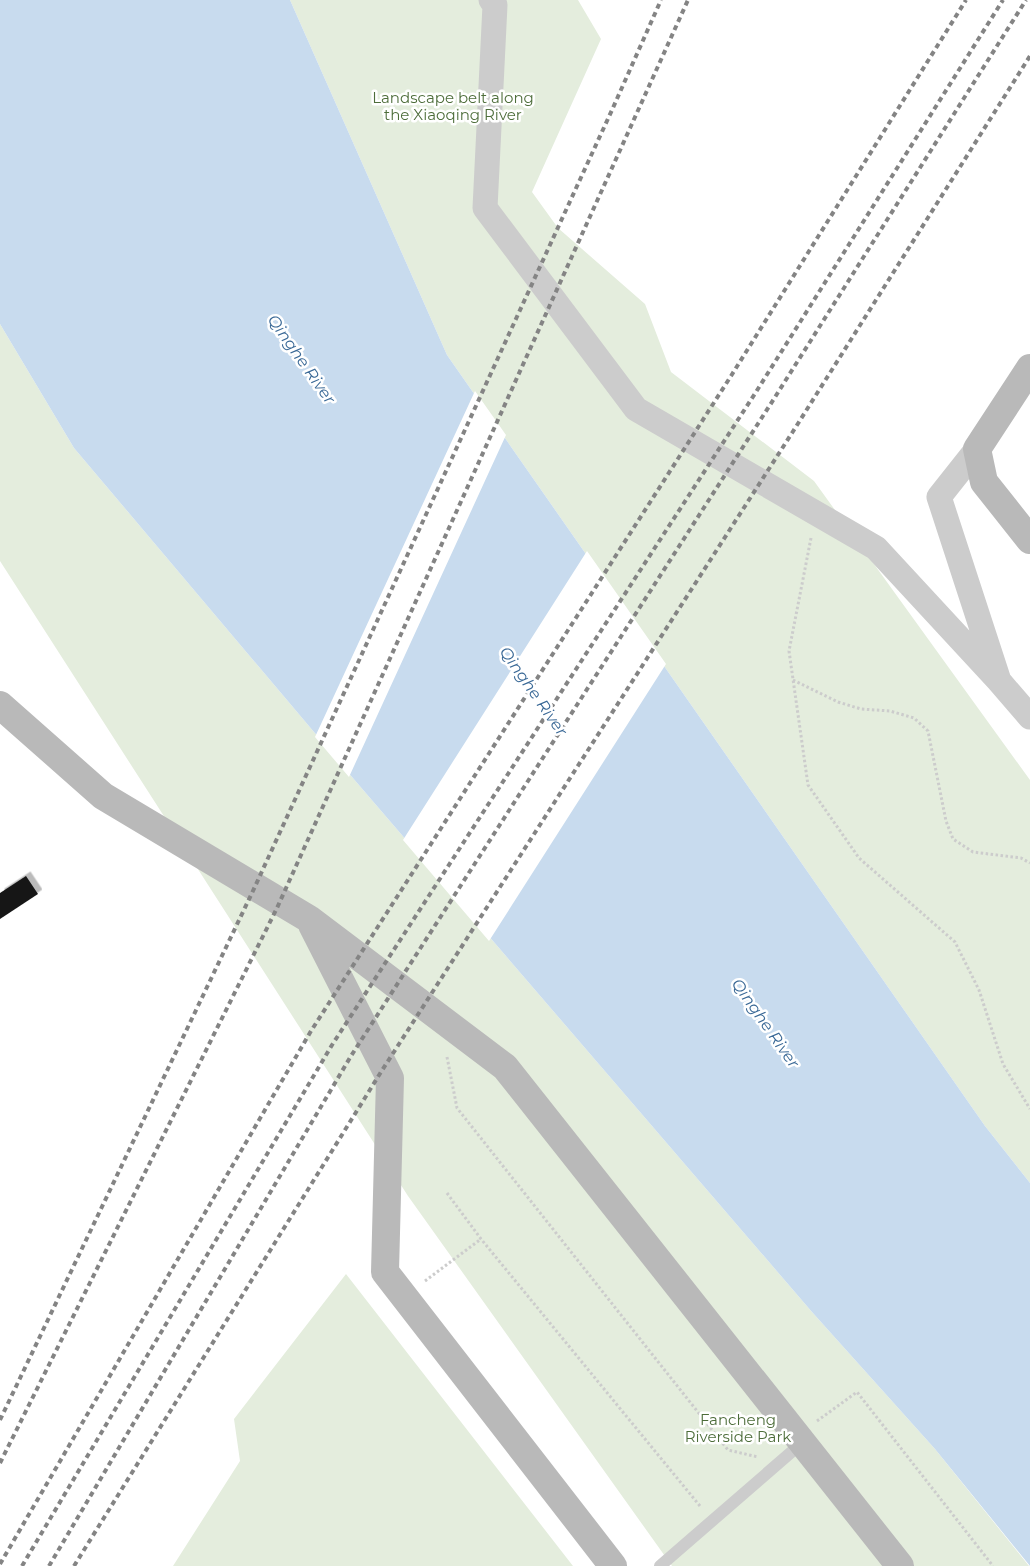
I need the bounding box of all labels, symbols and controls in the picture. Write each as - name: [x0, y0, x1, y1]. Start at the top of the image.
- park label: Landscape belt along the Xiaoqing River: [372, 88, 534, 124]
- water label: Qinghe River: [264, 311, 340, 408]
- water label: Qinghe River: [496, 643, 572, 740]
- water label: Qinghe River: [728, 975, 804, 1072]
- park label: Fancheng Riverside Park: [685, 1410, 791, 1446]

